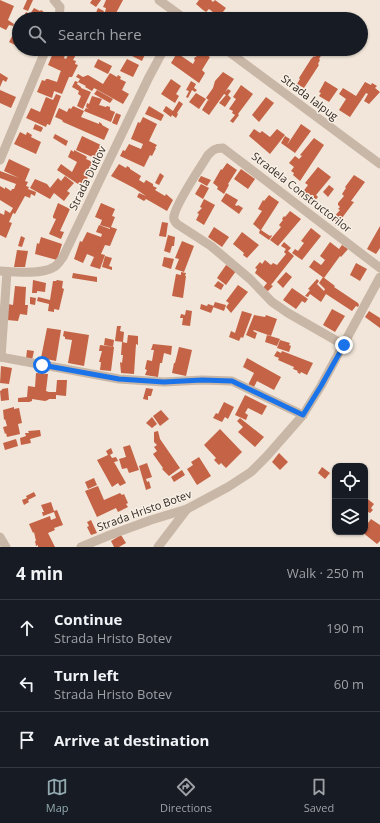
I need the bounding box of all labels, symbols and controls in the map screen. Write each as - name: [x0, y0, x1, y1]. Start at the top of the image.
- search box: [12, 12, 368, 56]
- icon: search: [26, 23, 48, 45]
- text: Search here: [58, 24, 142, 44]
- street label: Strada Ialpug: [278, 71, 342, 123]
- street label: Strada Dutlov: [65, 143, 109, 213]
- street label: Stradela Constructorilor: [249, 148, 355, 236]
- route end: [335, 336, 353, 354]
- route start: [33, 356, 51, 374]
- map controls: [332, 463, 368, 535]
- button: locate: [332, 463, 368, 499]
- street label: Strada Hristo Botev: [95, 486, 194, 534]
- button: layers: [332, 499, 368, 535]
- text: 4 min: [16, 562, 63, 585]
- text: Walk · 250 m: [287, 564, 364, 582]
- text: Continue: [54, 609, 122, 629]
- icon: ahead: [16, 617, 38, 639]
- text: 190 m: [326, 619, 364, 637]
- text: Strada Hristo Botev: [54, 629, 172, 647]
- text: Turn left: [54, 665, 119, 685]
- icon: left: [16, 673, 38, 695]
- text: 60 m: [334, 675, 364, 693]
- text: Strada Hristo Botev: [54, 685, 172, 703]
- icon: arrive: [16, 729, 38, 751]
- text: Arrive at destination: [54, 730, 209, 750]
- tab: Map: [46, 776, 69, 815]
- tab: Directions: [160, 776, 212, 815]
- tab: Saved: [304, 776, 334, 815]

